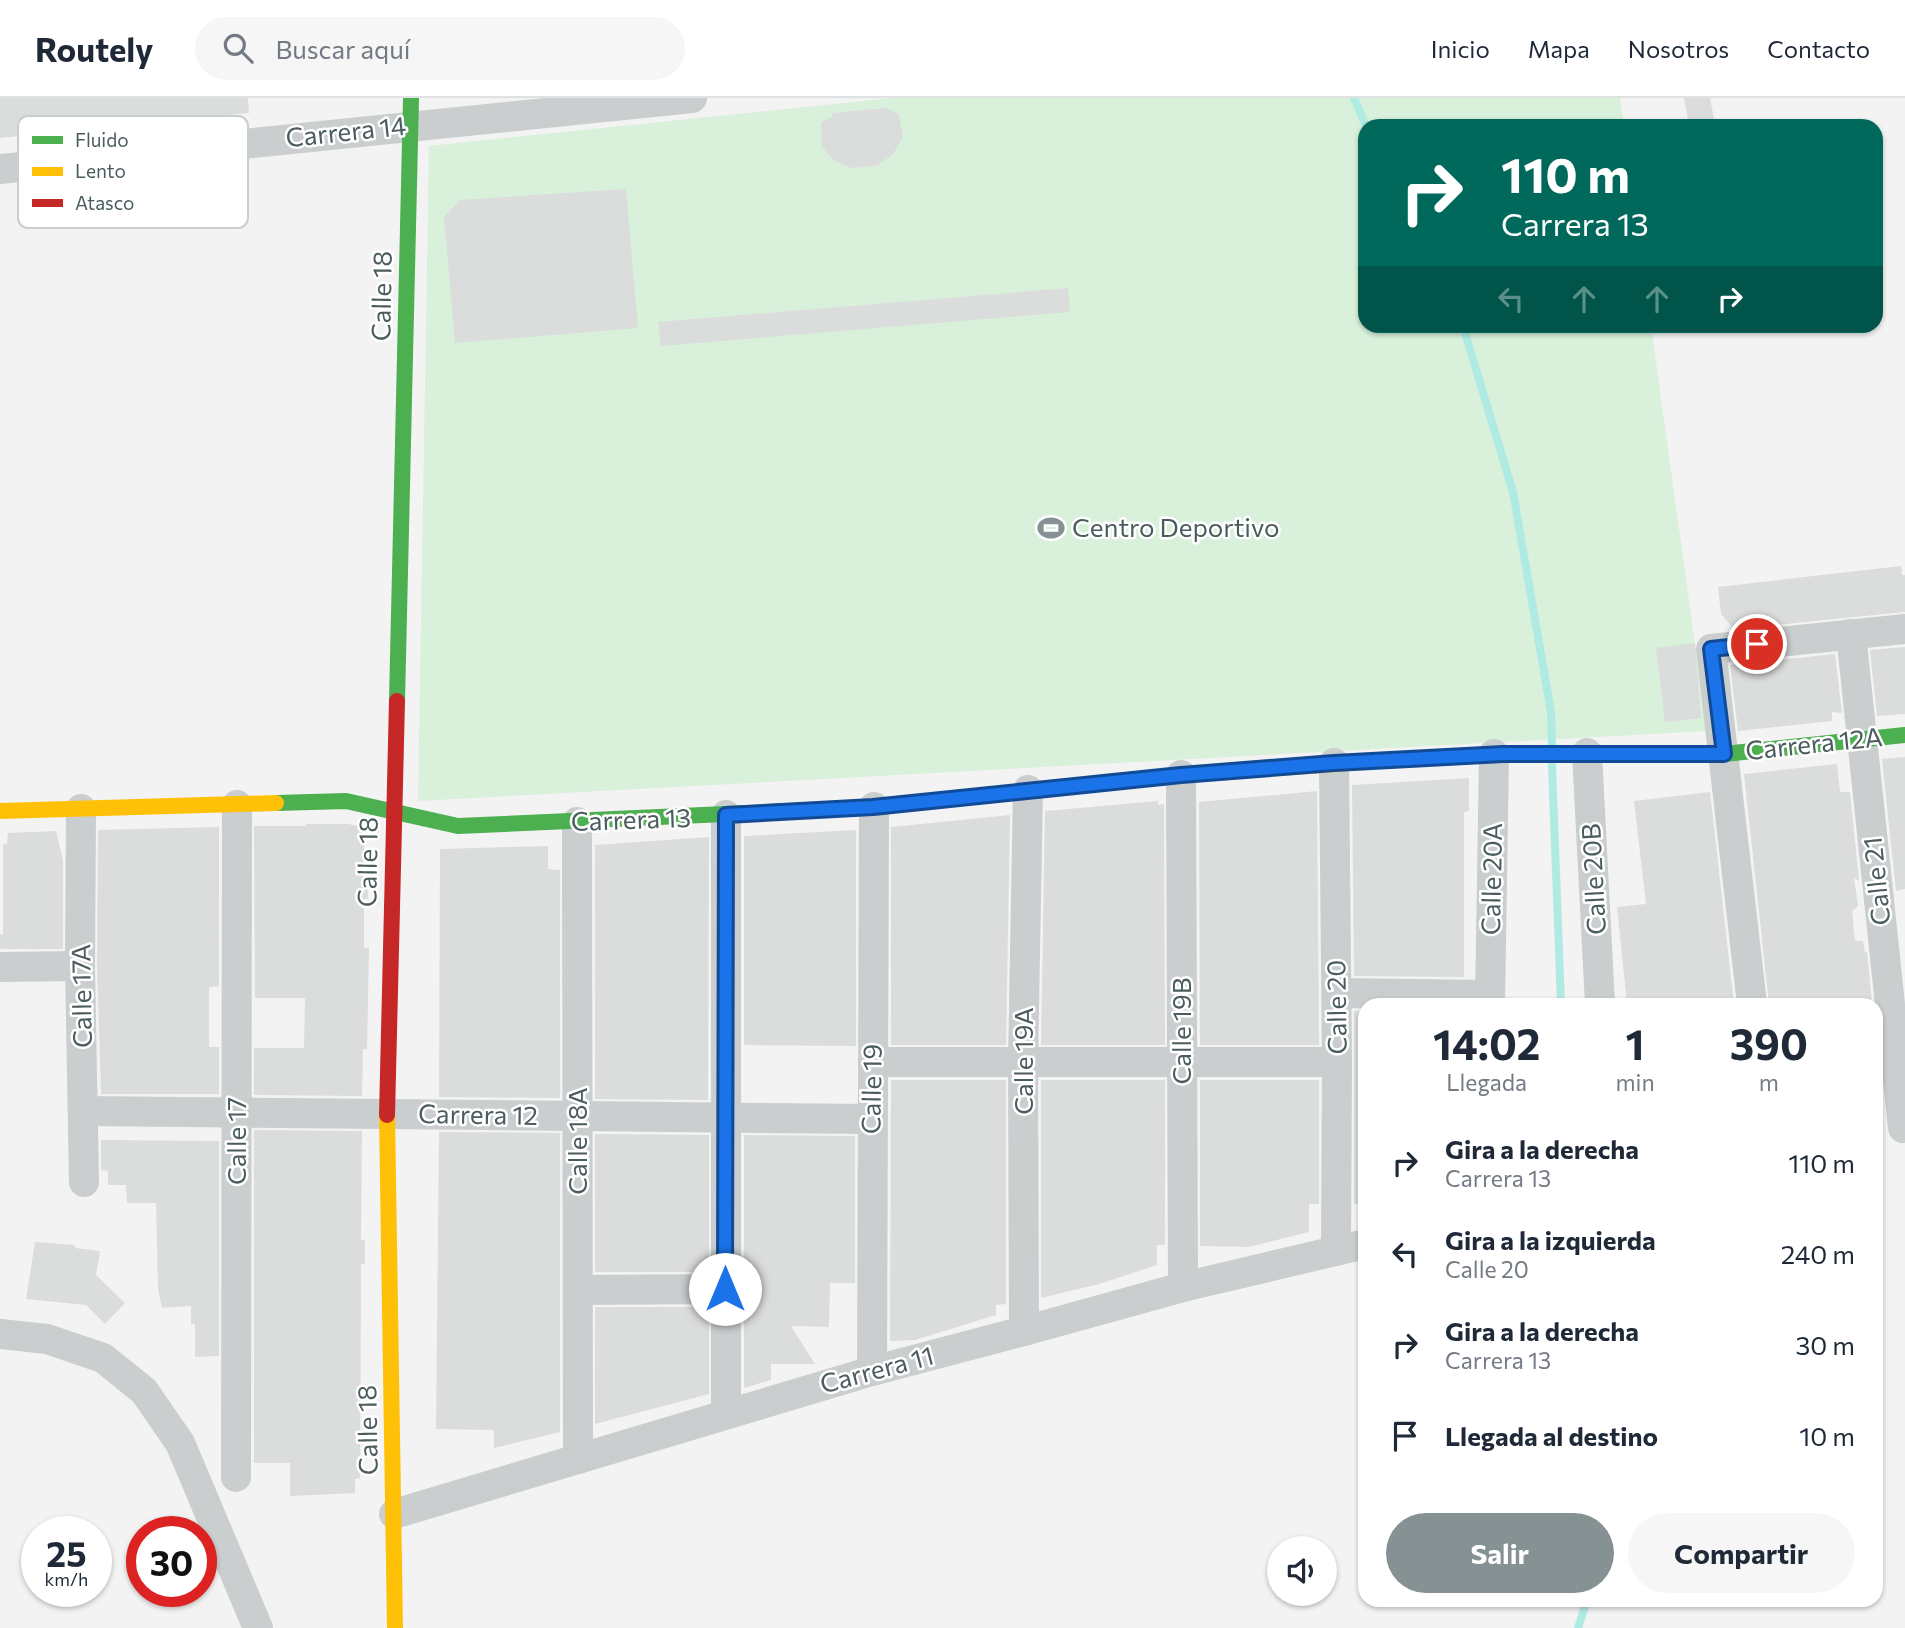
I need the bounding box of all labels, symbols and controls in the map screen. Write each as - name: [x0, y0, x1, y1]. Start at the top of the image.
- search box: [195, 17, 685, 80]
- text: Routely: [35, 28, 153, 69]
- icon: search: [219, 29, 257, 67]
- text: Buscar aquí: [275, 33, 410, 64]
- text: Inicio: [1431, 34, 1490, 63]
- text: Mapa: [1528, 34, 1590, 63]
- text: Nosotros: [1628, 34, 1729, 63]
- text: Contacto: [1767, 34, 1870, 63]
- street label: Carrera 14: [284, 109, 408, 152]
- legend: [18, 116, 248, 228]
- text: Fluido: [75, 128, 129, 151]
- text: 110 m: [1501, 143, 1630, 203]
- icon: right: [1386, 147, 1477, 238]
- text: Lento: [75, 159, 126, 182]
- text: Atasco: [75, 191, 134, 214]
- text: Carrera 13: [1501, 203, 1649, 243]
- street label: Calle 18: [364, 251, 397, 341]
- icon: left: [1492, 280, 1530, 318]
- icon: ahead: [1565, 280, 1603, 318]
- icon: ahead: [1638, 280, 1676, 318]
- icon: right: [1711, 280, 1749, 318]
- place label: Centro Deportivo: [1072, 511, 1279, 542]
- sports icon: Centro Deportivo: [1036, 513, 1066, 543]
- pin: [1727, 614, 1787, 674]
- icon: arrive: [1738, 625, 1776, 663]
- street label: Carrera 12A: [1744, 720, 1884, 765]
- street label: Carrera 13: [570, 801, 692, 836]
- street label: Calle 18: [350, 817, 383, 907]
- street label: Calle 20A: [1474, 823, 1507, 935]
- street label: Calle 20B: [1574, 823, 1611, 936]
- street label: Calle 21: [1855, 835, 1896, 927]
- street label: Calle 17A: [64, 944, 97, 1048]
- street label: Calle 20: [1319, 959, 1352, 1055]
- street label: Calle 19B: [1165, 978, 1196, 1085]
- street label: Calle 19A: [1007, 1007, 1038, 1115]
- text: 14:02: [1433, 1017, 1540, 1069]
- text: 1: [1626, 1017, 1645, 1069]
- text: 390: [1730, 1017, 1808, 1069]
- street label: Calle 19: [854, 1044, 887, 1134]
- text: Llegada: [1446, 1068, 1527, 1096]
- text: min: [1615, 1068, 1655, 1096]
- text: m: [1759, 1068, 1779, 1096]
- street label: Calle 18A: [561, 1087, 592, 1195]
- street label: Calle 17: [220, 1097, 251, 1185]
- street label: Carrera 12: [418, 1097, 538, 1130]
- text: Gira a la derecha: [1445, 1133, 1639, 1164]
- icon: right: [1386, 1144, 1424, 1182]
- text: 110 m: [1788, 1147, 1855, 1178]
- text: Carrera 13: [1445, 1164, 1551, 1192]
- text: Gira a la izquierda: [1445, 1224, 1656, 1255]
- icon: left: [1386, 1235, 1424, 1273]
- text: 240 m: [1781, 1238, 1855, 1269]
- position arrow: [688, 1252, 762, 1326]
- text: Calle 20: [1445, 1255, 1529, 1283]
- text: Gira a la derecha: [1445, 1315, 1639, 1346]
- icon: right: [1386, 1326, 1424, 1364]
- text: 30 m: [1796, 1329, 1855, 1360]
- street label: Carrera 11: [816, 1339, 937, 1399]
- text: Carrera 13: [1445, 1346, 1551, 1374]
- street label: Calle 18: [350, 1385, 383, 1475]
- icon: arrive: [1386, 1417, 1424, 1455]
- text: Llegada al destino: [1445, 1420, 1658, 1451]
- text: 10 m: [1799, 1420, 1855, 1451]
- button: Salir: [1386, 1513, 1614, 1593]
- button: Compartir: [1628, 1513, 1855, 1593]
- speed limit sign: 30: [126, 1516, 217, 1607]
- text: 25: [46, 1531, 87, 1574]
- map controls: [1267, 1536, 1337, 1606]
- button: sound: [1267, 1536, 1337, 1606]
- text: km/h: [45, 1568, 88, 1590]

